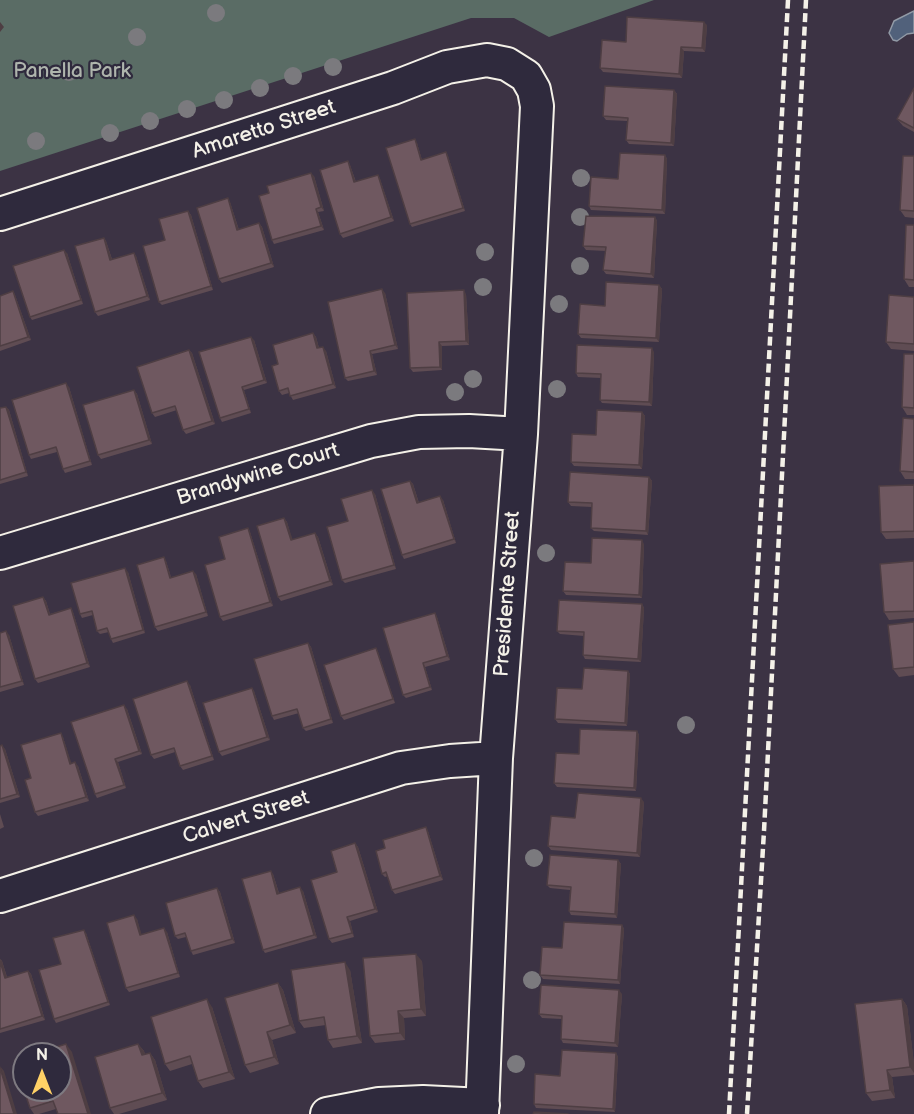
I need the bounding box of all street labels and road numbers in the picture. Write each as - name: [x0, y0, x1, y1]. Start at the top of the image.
- street label: Amaretto Street: [189, 95, 339, 165]
- street label: Brandywine Court: [174, 438, 342, 512]
- street label: Presidente Street: [490, 510, 526, 678]
- street label: Calvert Street: [180, 786, 312, 850]

